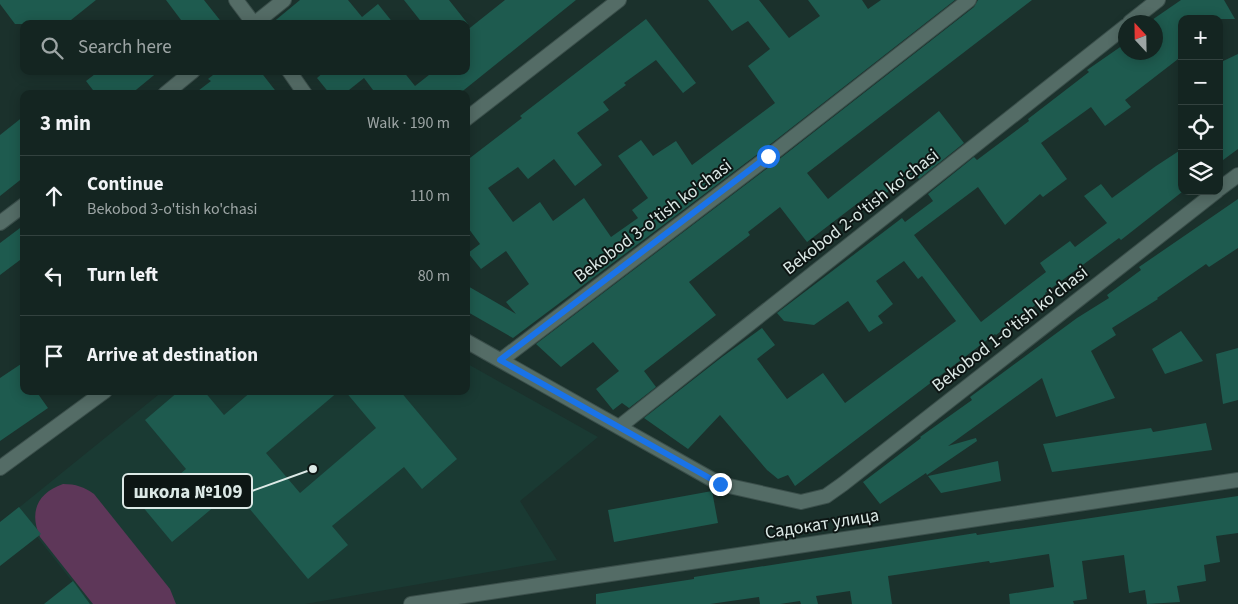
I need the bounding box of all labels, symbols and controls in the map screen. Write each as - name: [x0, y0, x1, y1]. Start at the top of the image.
- north arrow: [1118, 15, 1163, 60]
- map controls: [1178, 15, 1223, 195]
- button: +: [1178, 15, 1223, 60]
- search box: [20, 20, 470, 75]
- icon: search: [38, 34, 66, 62]
- text: Search here: [78, 34, 172, 61]
- button: −: [1178, 60, 1223, 105]
- button: locate: [1178, 105, 1223, 150]
- text: 3 min: [40, 108, 91, 138]
- text: Walk · 190 m: [367, 112, 450, 134]
- street label: Bekobod 2-o'tish ko'chasi: [778, 143, 944, 281]
- route start: [757, 145, 780, 168]
- button: layers: [1178, 150, 1223, 195]
- street label: Bekobod 3-o'tish ko'chasi: [569, 153, 737, 289]
- text: Continue: [87, 171, 164, 198]
- icon: ahead: [40, 182, 68, 210]
- text: 110 m: [410, 185, 450, 207]
- text: Bekobod 3-o'tish ko'chasi: [87, 198, 257, 220]
- street label: Bekobod 1-o'tish ko'chasi: [927, 260, 1093, 398]
- icon: left: [40, 262, 68, 290]
- text: Turn left: [87, 262, 158, 289]
- text: 80 m: [418, 265, 450, 287]
- icon: arrive: [40, 342, 68, 370]
- text: Arrive at destination: [87, 342, 258, 369]
- route end: [709, 473, 732, 496]
- callout: школа №109: [123, 474, 252, 508]
- text: школа №109: [134, 479, 242, 506]
- street label: Садокат улица: [763, 503, 881, 545]

